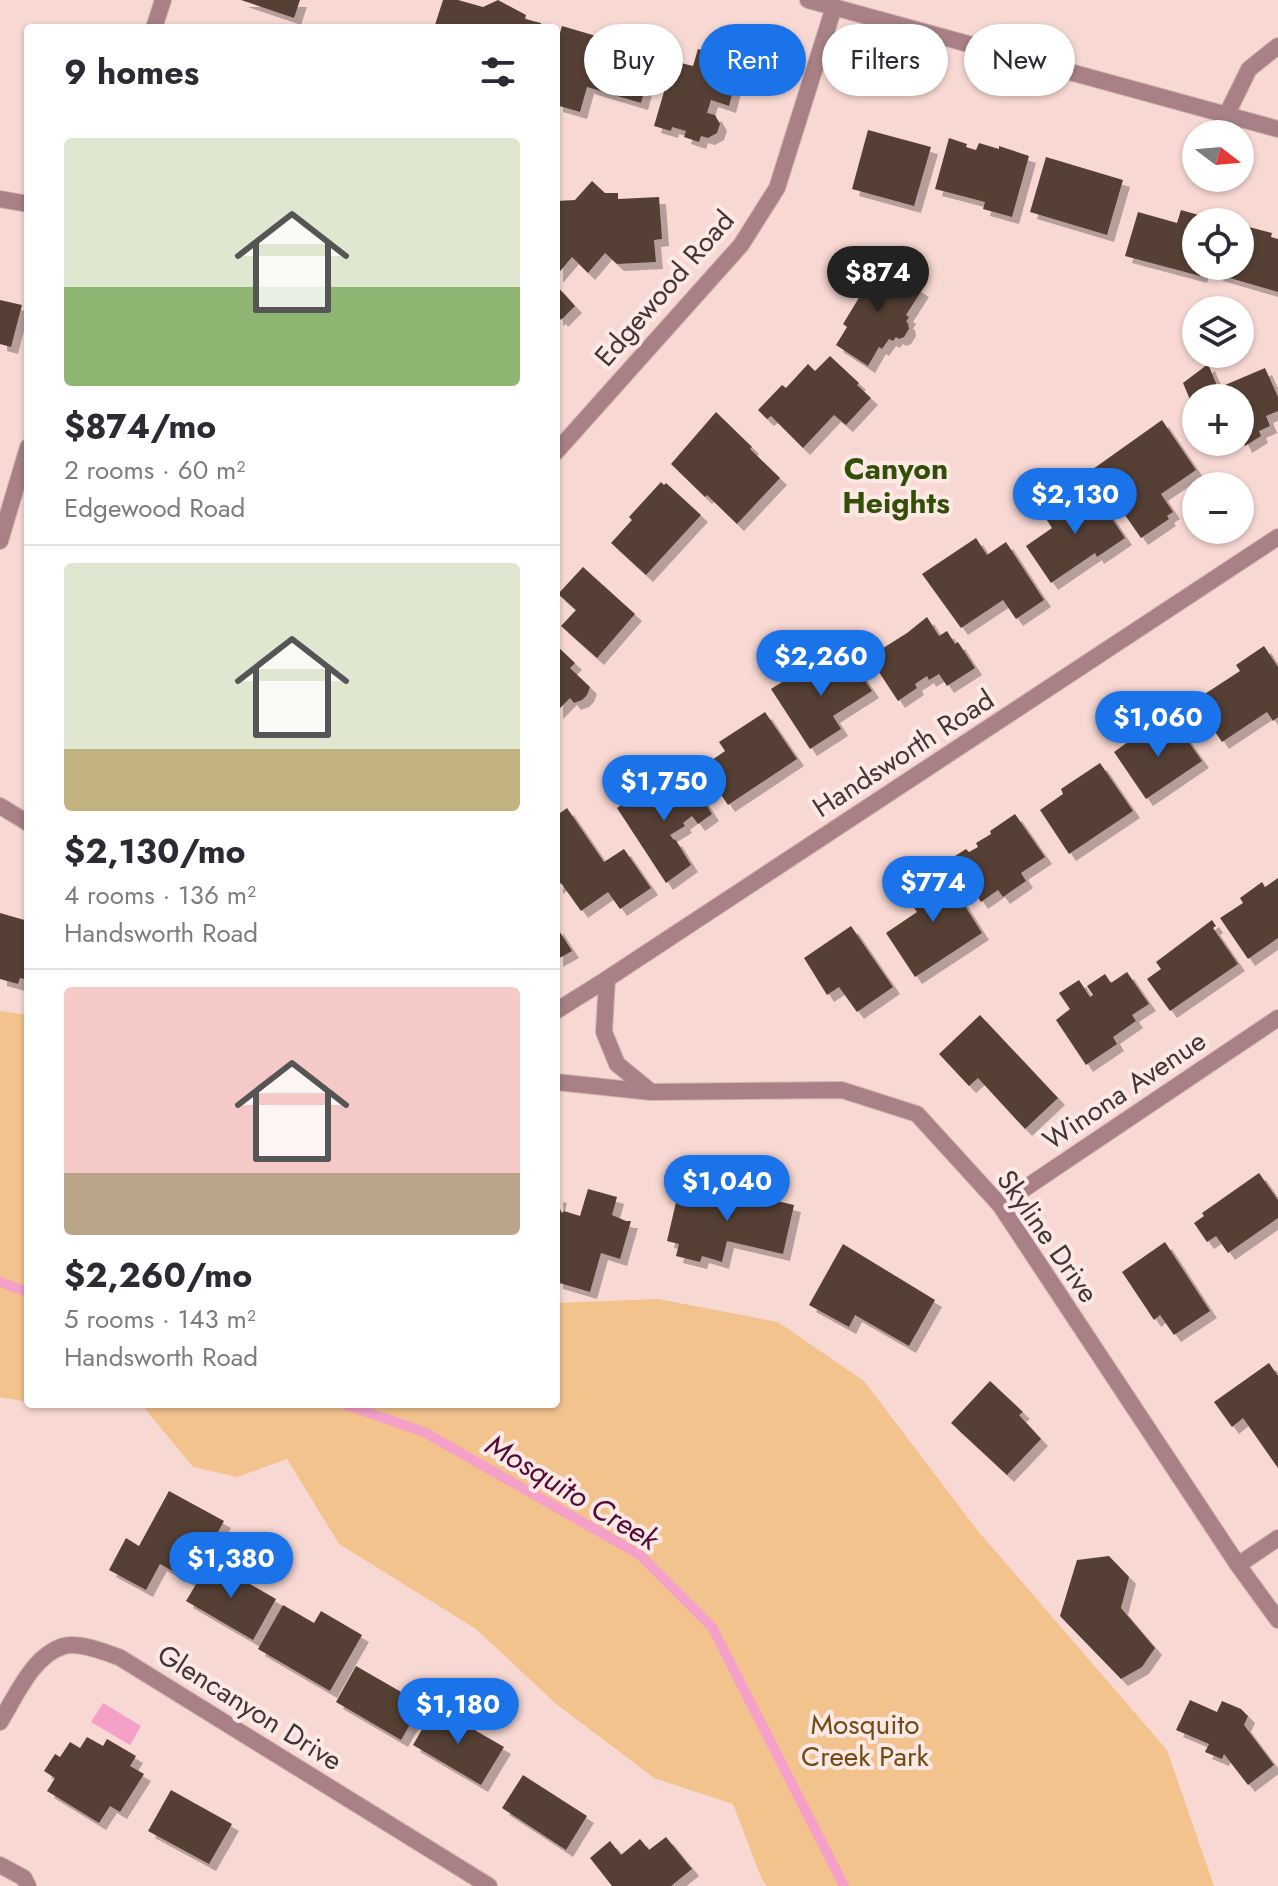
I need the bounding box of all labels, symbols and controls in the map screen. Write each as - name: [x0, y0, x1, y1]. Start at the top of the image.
- chip: Buy: [584, 24, 683, 96]
- chip: Rent: [699, 24, 806, 96]
- chip: Filters: [822, 24, 948, 96]
- chip: New: [964, 24, 1075, 96]
- text: 9 homes: [64, 48, 199, 97]
- icon: filters: [476, 50, 520, 94]
- north arrow: [1182, 120, 1254, 192]
- map controls: [1182, 120, 1254, 544]
- icon: home: [220, 190, 364, 334]
- street label: Edgewood Road: [585, 201, 744, 375]
- button: locate: [1182, 208, 1254, 280]
- pin: $874: [831, 246, 925, 314]
- text: $874: [845, 253, 911, 291]
- button: layers: [1182, 296, 1254, 368]
- button: +: [1182, 384, 1254, 456]
- text: $874/mo: [64, 402, 216, 451]
- district label: Canyon Heights: [842, 447, 950, 524]
- text: 2 rooms · 60 m²: [64, 451, 245, 489]
- pin: $2,130: [1010, 468, 1140, 536]
- button: −: [1182, 472, 1254, 544]
- text: $2,130: [1031, 475, 1119, 513]
- text: Edgewood Road: [64, 489, 245, 527]
- icon: home: [220, 615, 364, 759]
- pin: $2,260: [756, 630, 886, 698]
- text: $2,260: [774, 637, 868, 675]
- street label: Handsworth Road: [804, 679, 1002, 828]
- pin: $1,060: [1093, 691, 1223, 759]
- text: $1,060: [1113, 698, 1203, 736]
- pin: $1,750: [599, 755, 729, 823]
- text: $1,750: [620, 762, 708, 800]
- text: $2,130/mo: [64, 827, 246, 876]
- pin: $774: [886, 856, 980, 924]
- text: $774: [900, 863, 966, 901]
- text: 4 rooms · 136 m²: [64, 876, 256, 914]
- text: Handsworth Road: [64, 914, 258, 952]
- street label: Winona Avenue: [1035, 1021, 1214, 1160]
- icon: home: [220, 1039, 364, 1183]
- pin: $1,040: [662, 1155, 792, 1223]
- street label: Skyline Drive: [987, 1161, 1109, 1311]
- text: $1,040: [682, 1162, 772, 1200]
- text: $2,260/mo: [64, 1251, 252, 1300]
- text: 5 rooms · 143 m²: [64, 1300, 256, 1338]
- text: Handsworth Road: [64, 1338, 258, 1376]
- water label: Mosquito Creek: [478, 1423, 668, 1561]
- pin: $1,380: [166, 1532, 296, 1600]
- text: $1,380: [187, 1539, 275, 1577]
- street label: Glencanyon Drive: [149, 1634, 350, 1781]
- pin: $1,180: [393, 1678, 523, 1746]
- text: $1,180: [416, 1685, 500, 1723]
- park label: Mosquito Creek Park: [801, 1704, 930, 1777]

